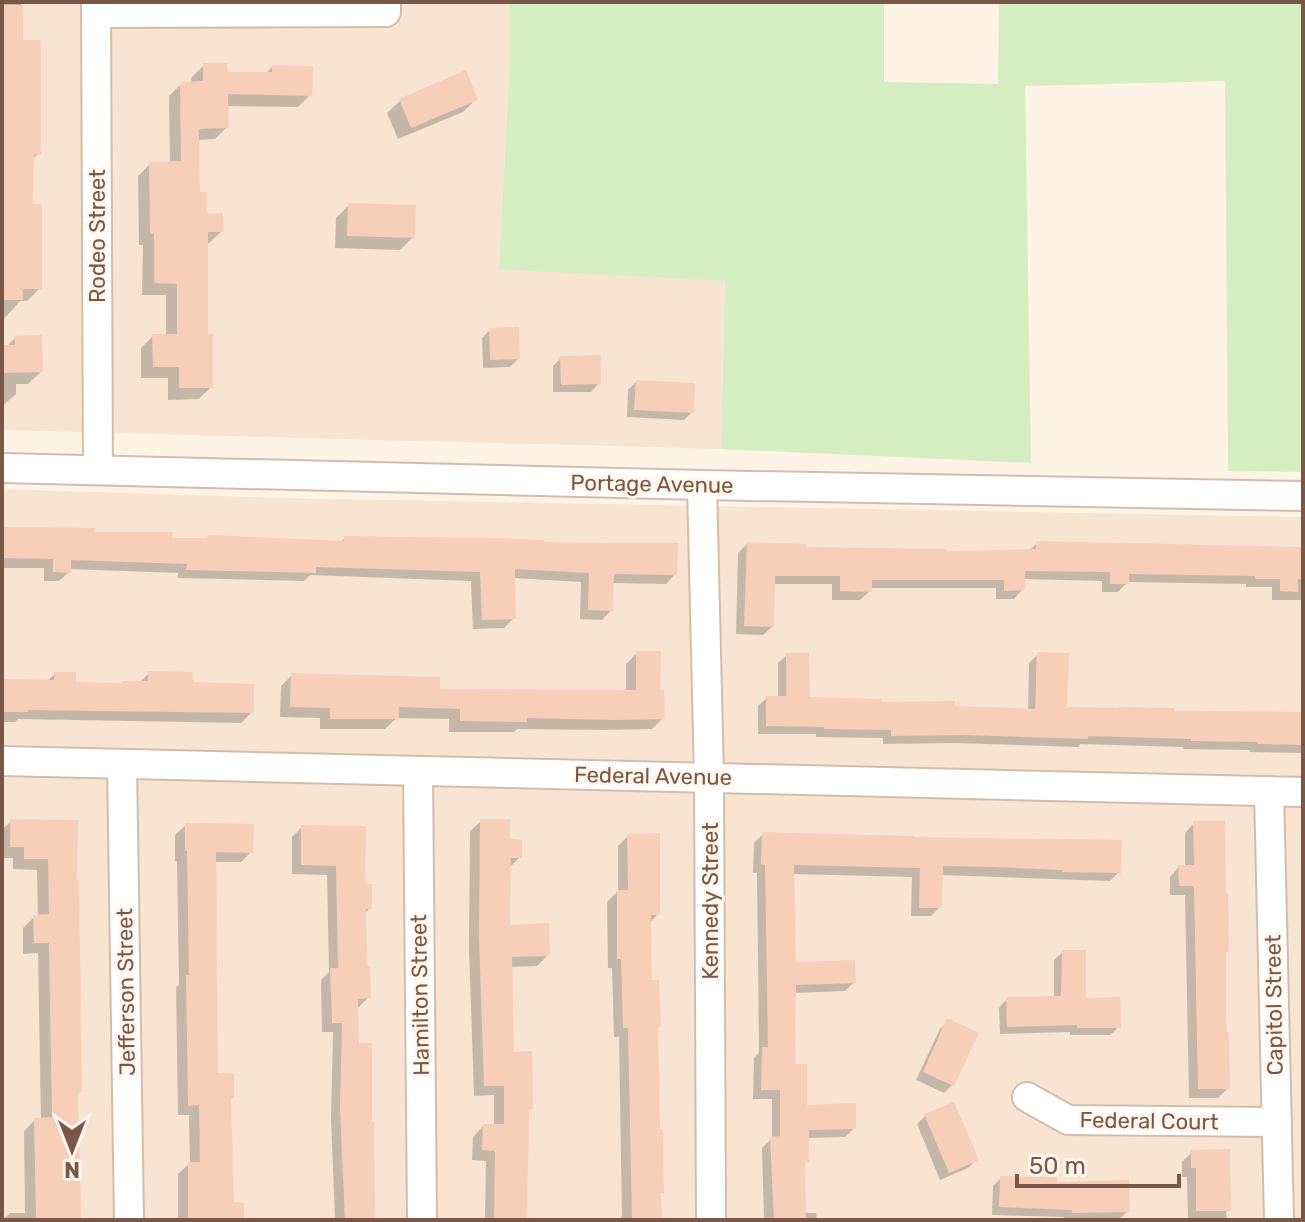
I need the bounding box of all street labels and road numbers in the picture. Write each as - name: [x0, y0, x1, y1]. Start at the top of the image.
- street label: Rodeo Street: [84, 169, 111, 303]
- street label: Portage Avenue: [570, 469, 734, 499]
- street label: Federal Avenue: [574, 761, 732, 791]
- street label: Kennedy Street: [697, 822, 724, 980]
- street label: Jefferson Street: [111, 907, 141, 1076]
- street label: Hamilton Street: [405, 914, 435, 1076]
- street label: Capitol Street: [1259, 934, 1289, 1076]
- street label: Federal Court: [1079, 1106, 1219, 1136]

